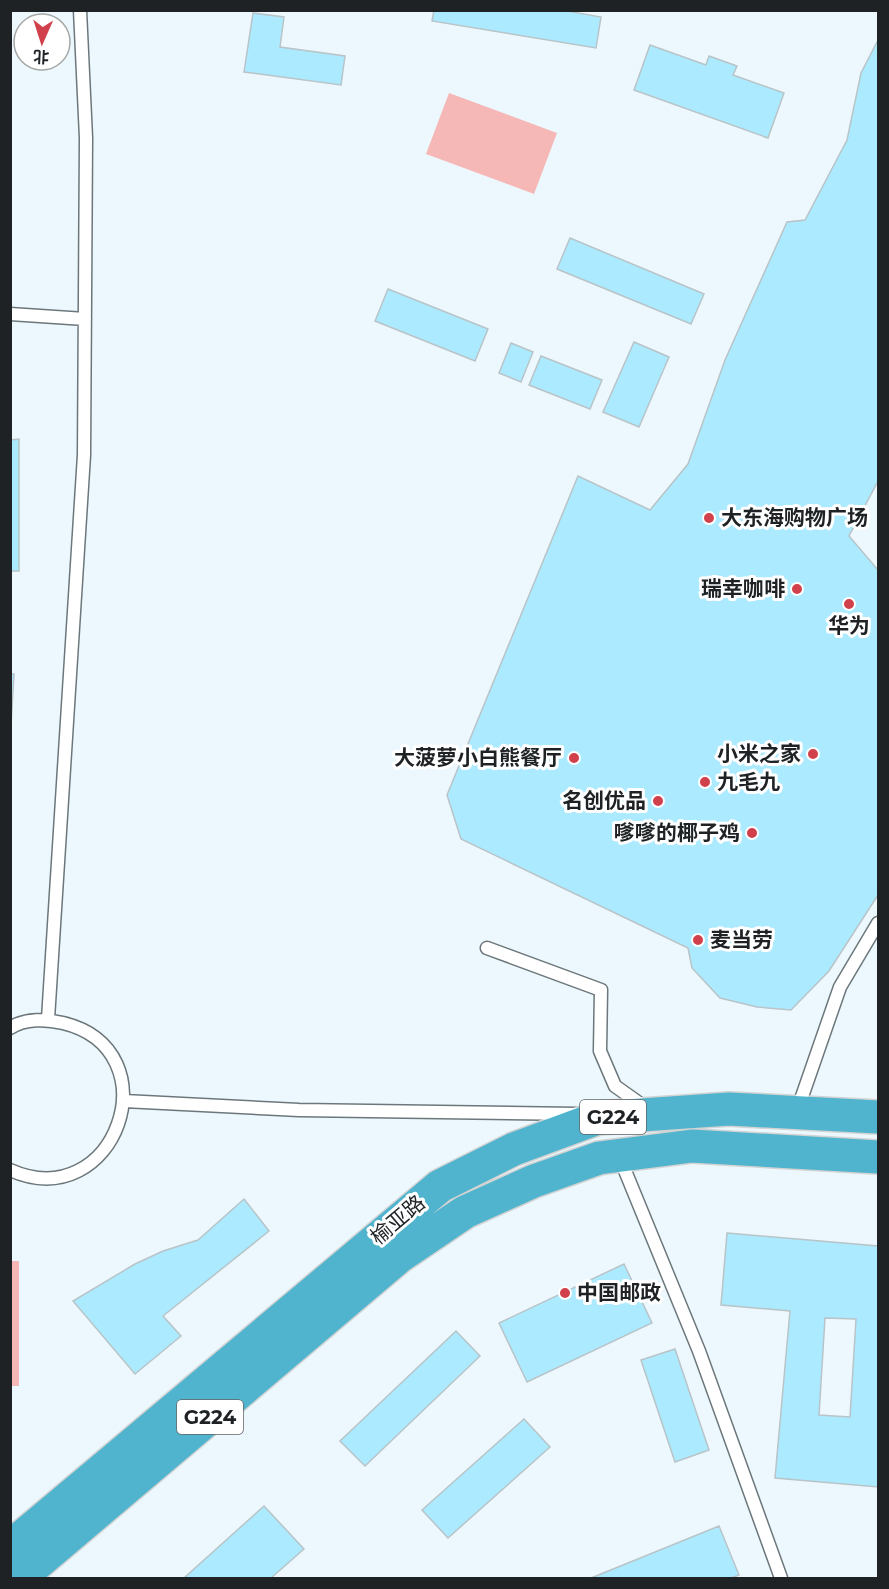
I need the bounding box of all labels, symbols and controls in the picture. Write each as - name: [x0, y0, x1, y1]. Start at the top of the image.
- north arrow: [12, 12, 72, 72]
- text: 北: [33, 47, 50, 66]
- place label: 大东海购物广场: [721, 505, 868, 530]
- marker: 大东海购物广场: [702, 511, 716, 525]
- place label: 瑞幸咖啡: [701, 576, 785, 601]
- marker: 瑞幸咖啡: [790, 582, 804, 596]
- marker: 华为: [842, 597, 856, 611]
- place label: 华为: [828, 613, 870, 638]
- place label: 小米之家: [717, 741, 801, 766]
- place label: 大菠萝小白熊餐厅: [394, 745, 562, 770]
- marker: 小米之家: [806, 747, 820, 761]
- marker: 大菠萝小白熊餐厅: [567, 751, 581, 765]
- place label: 九毛九: [717, 769, 780, 794]
- marker: 九毛九: [698, 775, 712, 789]
- place label: 名创优品: [562, 788, 646, 813]
- marker: 名创优品: [651, 794, 665, 808]
- place label: 嗲嗲的椰子鸡: [614, 820, 740, 845]
- marker: 嗲嗲的椰子鸡: [745, 826, 759, 840]
- place label: 麦当劳: [710, 927, 773, 952]
- marker: 麦当劳: [691, 933, 705, 947]
- road number: G224: [580, 1100, 646, 1134]
- street label: 榆亚路: [366, 1190, 430, 1249]
- place label: 中国邮政: [577, 1280, 661, 1305]
- marker: 中国邮政: [558, 1286, 572, 1300]
- road number: G224: [177, 1400, 243, 1434]

